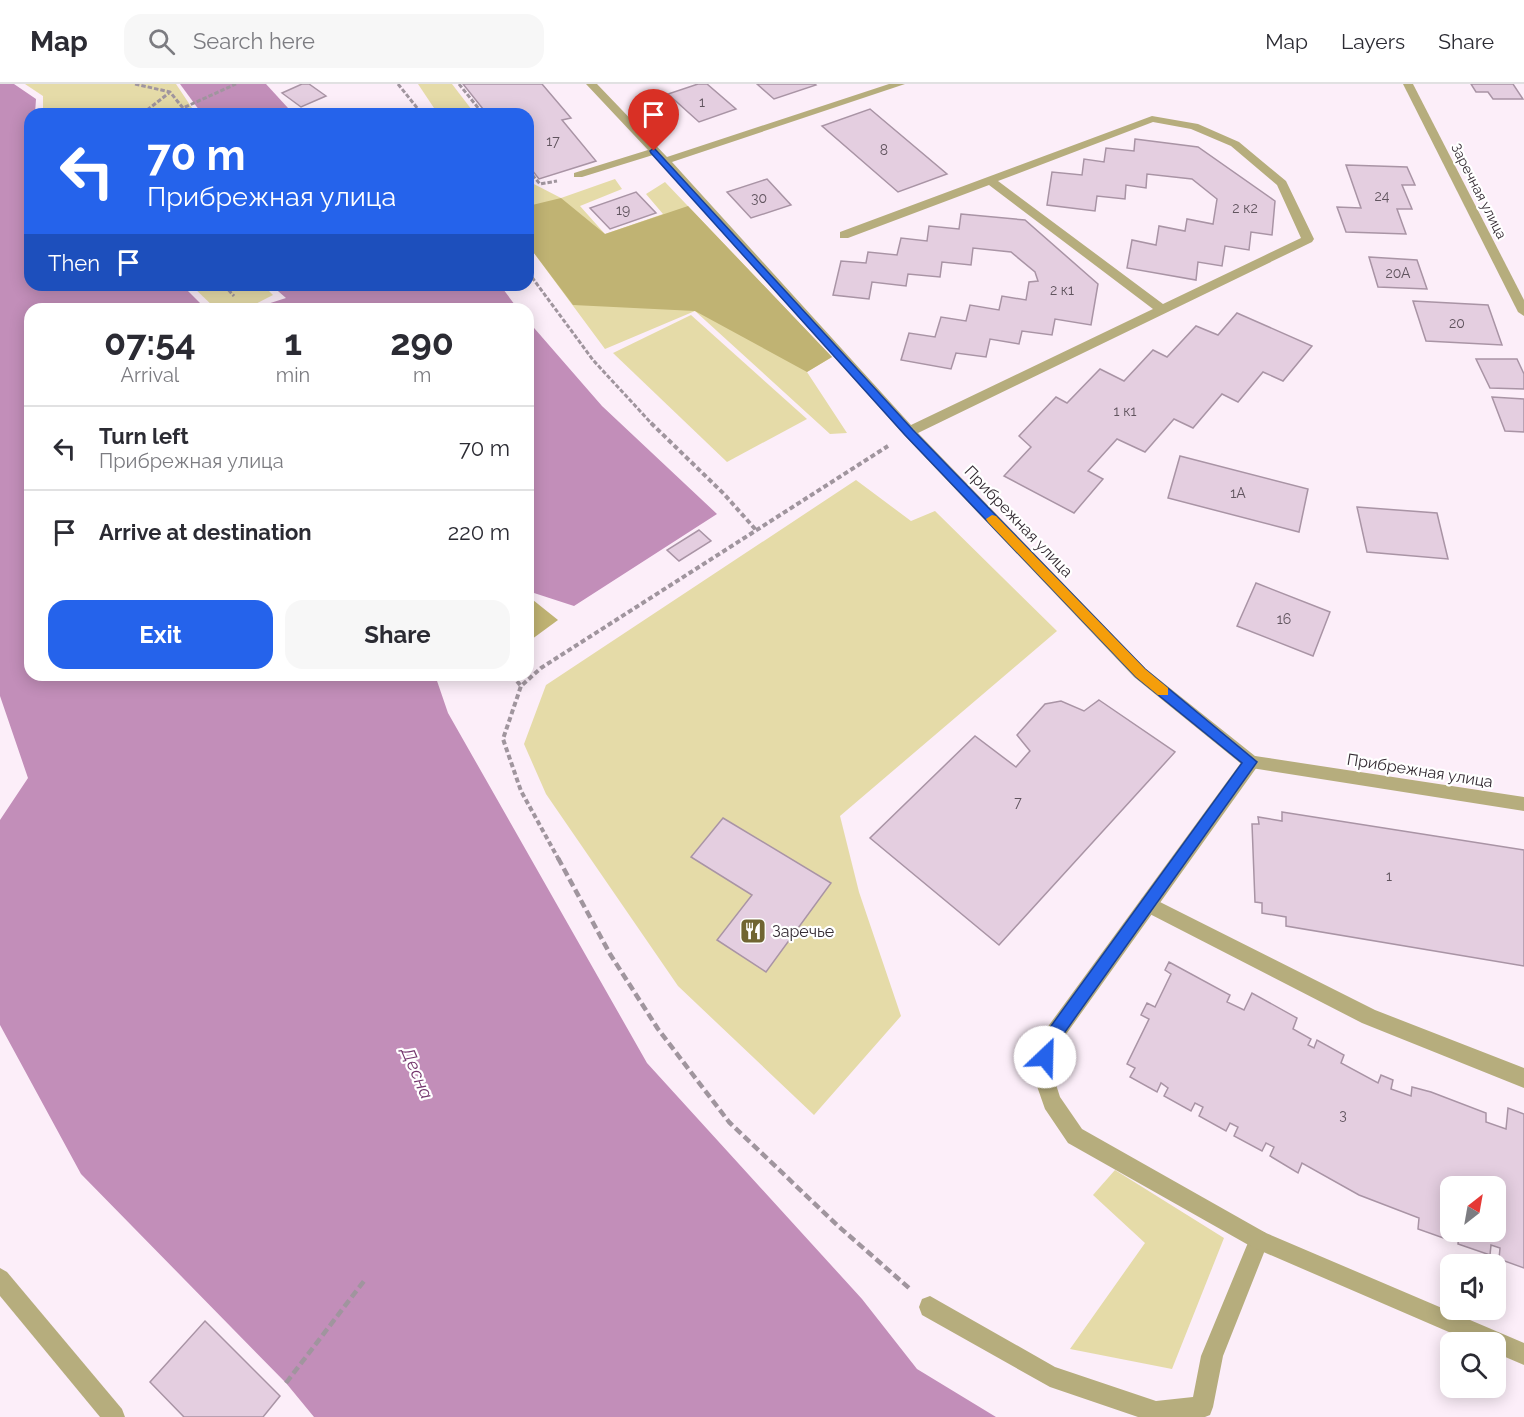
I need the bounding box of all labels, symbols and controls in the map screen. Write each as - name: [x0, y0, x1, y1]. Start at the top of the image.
- search box: [124, 14, 544, 68]
- text: Map: [30, 25, 88, 58]
- icon: search: [145, 25, 178, 58]
- text: Search here: [193, 28, 315, 54]
- text: Map: [1265, 29, 1308, 54]
- text: Layers: [1341, 29, 1405, 54]
- text: Share: [1438, 29, 1494, 54]
- pin: [628, 89, 679, 151]
- house number: 1: [699, 94, 705, 110]
- icon: arrive: [637, 98, 670, 131]
- text: 70 m: [147, 131, 246, 180]
- icon: left: [48, 132, 126, 210]
- house number: 17: [546, 133, 560, 149]
- street label: Заречная улица: [1448, 141, 1510, 241]
- house number: 8: [880, 142, 888, 158]
- text: Прибрежная улица: [147, 181, 396, 212]
- house number: 24: [1375, 188, 1390, 204]
- house number: 30: [751, 190, 767, 206]
- house number: 2 к2: [1232, 200, 1258, 216]
- house number: 19: [616, 202, 630, 218]
- icon: arrive: [112, 246, 145, 279]
- text: Then: [48, 250, 100, 276]
- house number: 20А: [1385, 265, 1411, 281]
- house number: 2 к1: [1050, 282, 1074, 298]
- house number: 20: [1449, 315, 1465, 331]
- text: 07:54: [104, 321, 196, 363]
- text: 1: [284, 321, 302, 363]
- text: 290: [390, 321, 454, 363]
- text: Arrival: [121, 363, 179, 387]
- text: min: [276, 363, 310, 387]
- text: m: [413, 363, 431, 387]
- house number: 1 к1: [1114, 403, 1136, 419]
- text: Turn left: [99, 423, 189, 449]
- icon: left: [48, 432, 81, 465]
- text: 70 m: [459, 435, 510, 461]
- text: Прибрежная улица: [99, 449, 284, 473]
- street label: Прибрежная улица: [961, 462, 1077, 581]
- house number: 1А: [1230, 485, 1246, 501]
- icon: arrive: [48, 516, 81, 549]
- text: Arrive at destination: [99, 519, 312, 545]
- text: 220 m: [448, 519, 510, 545]
- button: Exit: [48, 600, 273, 669]
- button: Share: [285, 600, 510, 669]
- house number: 16: [1277, 611, 1291, 627]
- street label: Прибрежная улица: [1346, 750, 1494, 791]
- house number: 7: [1014, 794, 1022, 810]
- house number: 1: [1386, 868, 1392, 884]
- restaurant icon: Заречье: [738, 916, 768, 946]
- place label: Заречье: [772, 922, 834, 941]
- position arrow: [1013, 1025, 1077, 1089]
- water label: Десна: [397, 1043, 438, 1102]
- house number: 3: [1339, 1107, 1347, 1123]
- north arrow: [1440, 1176, 1506, 1242]
- map controls: [1440, 1176, 1506, 1398]
- button: sound: [1440, 1254, 1506, 1320]
- button: search: [1440, 1332, 1506, 1398]

